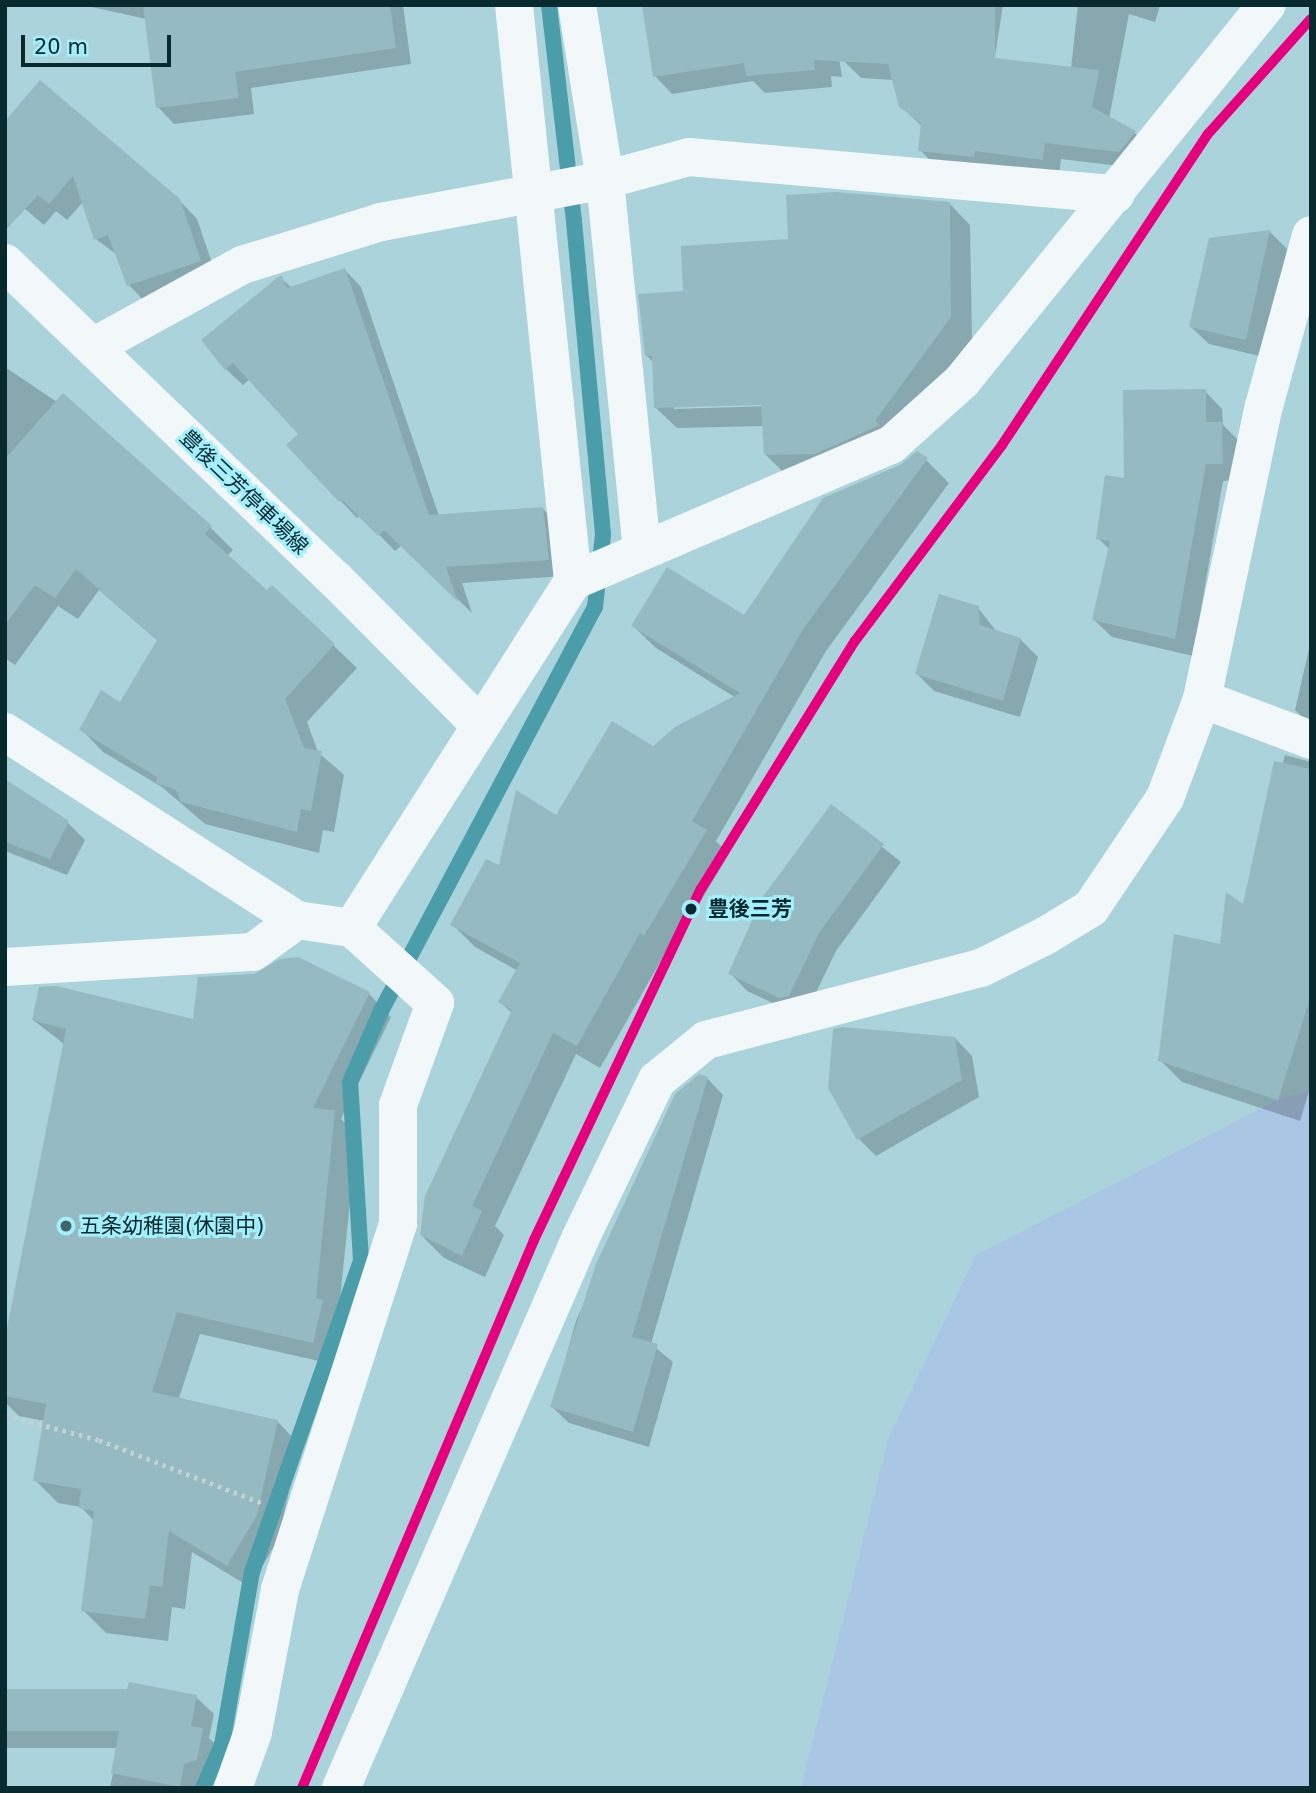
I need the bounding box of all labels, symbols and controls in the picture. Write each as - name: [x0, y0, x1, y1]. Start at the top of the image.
- scale bar: [24, 21, 175, 65]
- text: 20 m: [34, 35, 88, 59]
- street label: 豊後三芳停車場線: [175, 425, 313, 559]
- place label: 豊後三芳: [708, 896, 792, 922]
- marker: 豊後三芳: [680, 898, 702, 920]
- place label: 五条幼稚園(休園中): [80, 1213, 264, 1239]
- marker: 五条幼稚園(休園中): [58, 1218, 74, 1234]

